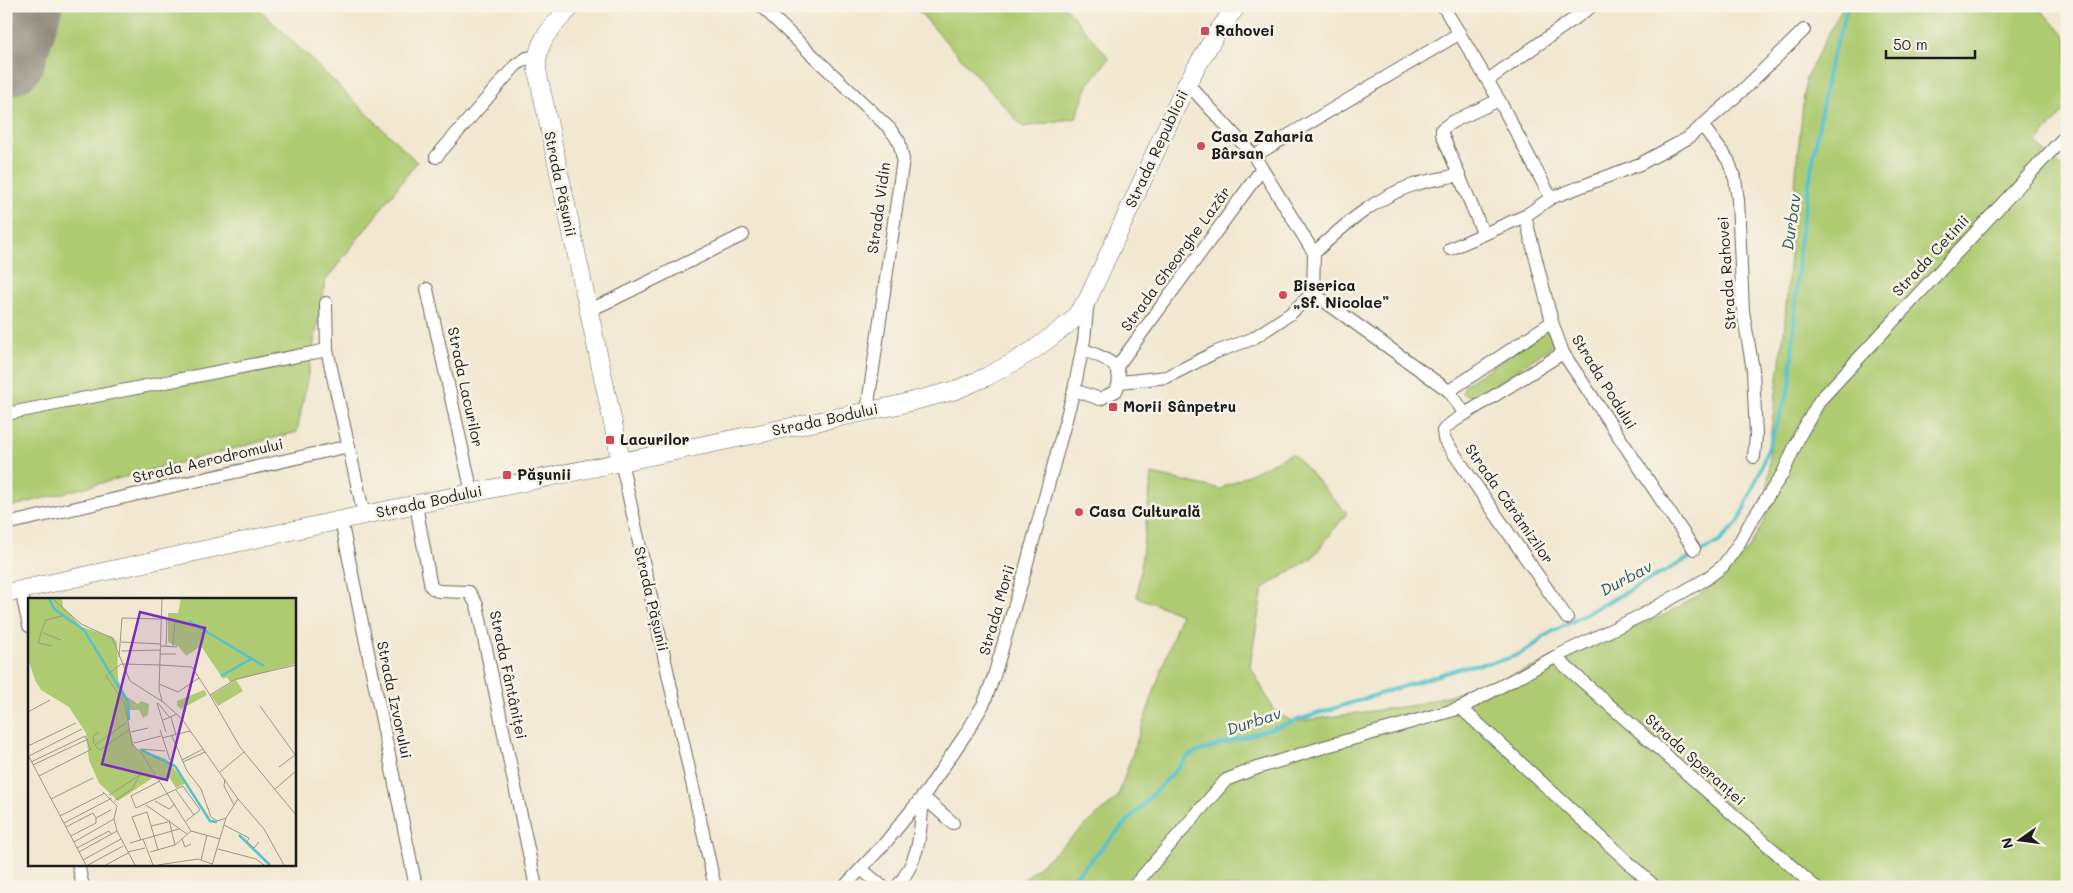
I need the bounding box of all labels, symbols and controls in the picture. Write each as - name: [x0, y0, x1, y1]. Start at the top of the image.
- place label: Rahovei: [1215, 20, 1275, 40]
- marker: Rahovei: [1199, 25, 1211, 37]
- scale bar: [1886, 28, 1974, 60]
- text: 50 m: [1893, 34, 1928, 54]
- street label: Strada Republicii: [1120, 86, 1192, 211]
- place label: Casa Zaharia Bârsan: [1211, 126, 1313, 163]
- street label: Strada Pășunii: [539, 129, 582, 238]
- marker: Casa Zaharia Bârsan: [1195, 140, 1207, 152]
- street label: Strada Vidin: [862, 161, 894, 255]
- street label: Strada Gheorghe Lazăr: [1116, 182, 1235, 335]
- water label: Durbav: [1776, 192, 1805, 251]
- street label: Strada Cetinii: [1887, 210, 1973, 300]
- street label: Strada Rahovei: [1712, 216, 1740, 330]
- place label: Biserica „Sf. Nicolae”: [1293, 275, 1390, 312]
- marker: Biserica „Sf. Nicolae”: [1277, 289, 1289, 301]
- street label: Strada Lacurilor: [443, 325, 488, 449]
- street label: Strada Podului: [1568, 330, 1642, 433]
- place label: Morii Sânpetru: [1123, 396, 1236, 416]
- street label: Strada Bodului: [770, 398, 880, 440]
- marker: Morii Sânpetru: [1107, 401, 1119, 413]
- place label: Lacurilor: [620, 429, 690, 449]
- street label: Strada Aerodromului: [130, 433, 285, 487]
- marker: Lacurilor: [604, 434, 616, 446]
- street label: Strada Cărămizilor: [1461, 439, 1559, 567]
- place label: Pășunii: [517, 464, 571, 485]
- marker: Pășunii: [501, 469, 513, 481]
- street label: Strada Bodului: [374, 480, 484, 522]
- place label: Casa Culturală: [1089, 501, 1201, 521]
- marker: Casa Culturală: [1073, 506, 1085, 518]
- street label: Strada Pășunii: [629, 544, 674, 653]
- water label: Durbav: [1596, 555, 1656, 600]
- street label: Strada Morii: [974, 562, 1018, 657]
- inset map: [28, 598, 295, 866]
- street label: Strada Fântâniței: [485, 609, 532, 741]
- street label: Strada Izvorului: [373, 639, 417, 760]
- water label: Durbav: [1224, 702, 1284, 739]
- street label: Strada Speranței: [1641, 709, 1750, 810]
- north arrow: [1996, 816, 2046, 866]
- text: N: [1996, 836, 2017, 851]

